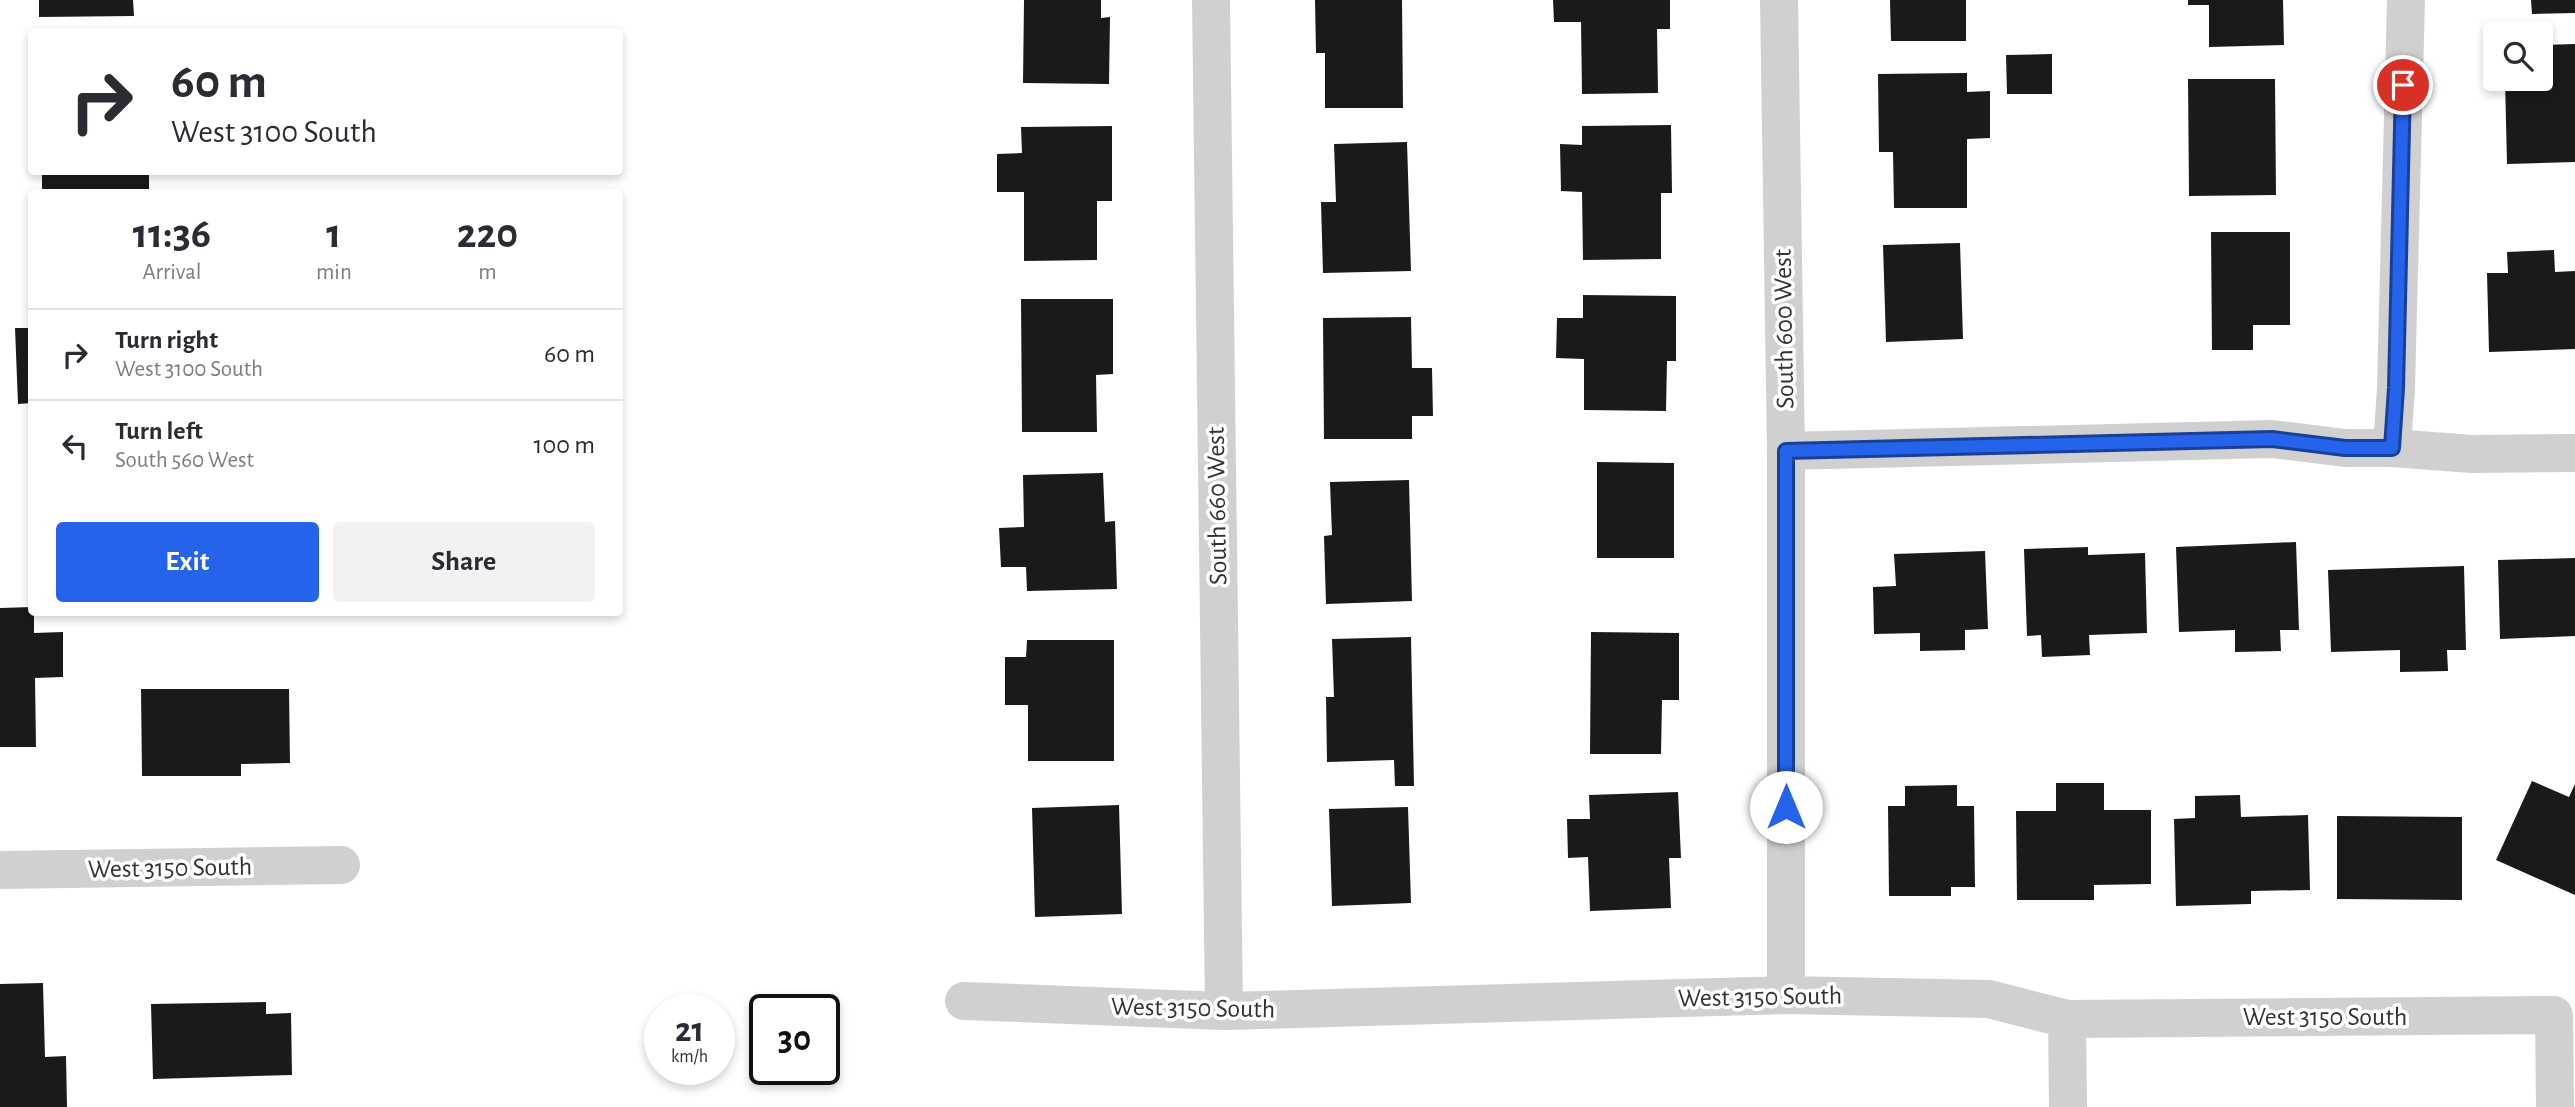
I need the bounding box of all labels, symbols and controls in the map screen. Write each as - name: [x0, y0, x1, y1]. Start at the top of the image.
- map controls: [2483, 21, 2553, 91]
- button: search: [2483, 21, 2553, 91]
- pin: [2373, 55, 2433, 115]
- icon: right: [56, 56, 147, 147]
- text: 60 m: [171, 58, 267, 107]
- icon: arrive: [2384, 66, 2422, 104]
- text: West 3100 South: [171, 116, 377, 148]
- text: 11:36: [133, 213, 211, 255]
- text: 1: [326, 213, 341, 255]
- text: 220: [457, 213, 518, 255]
- street label: South 600 West: [1770, 249, 1798, 409]
- text: Arrival: [142, 261, 202, 284]
- text: min: [316, 261, 352, 284]
- text: m: [478, 261, 497, 284]
- text: Turn right: [115, 327, 218, 353]
- icon: right: [56, 336, 94, 374]
- text: 60 m: [544, 341, 595, 367]
- text: West 3100 South: [115, 358, 263, 381]
- text: Turn left: [115, 418, 203, 444]
- icon: left: [56, 427, 94, 465]
- street label: South 660 West: [1203, 427, 1231, 585]
- text: 100 m: [534, 432, 595, 458]
- text: South 560 West: [115, 449, 254, 472]
- button: Exit: [56, 522, 319, 602]
- button: Share: [333, 522, 595, 602]
- position arrow: [1749, 770, 1823, 844]
- street label: West 3150 South: [88, 854, 252, 882]
- street label: West 3150 South: [1678, 983, 1842, 1011]
- speed limit sign: 30: [749, 994, 840, 1085]
- street label: West 3150 South: [1111, 994, 1275, 1022]
- street label: West 3150 South: [2243, 1004, 2407, 1030]
- text: 21: [675, 1013, 704, 1048]
- text: km/h: [671, 1048, 708, 1066]

